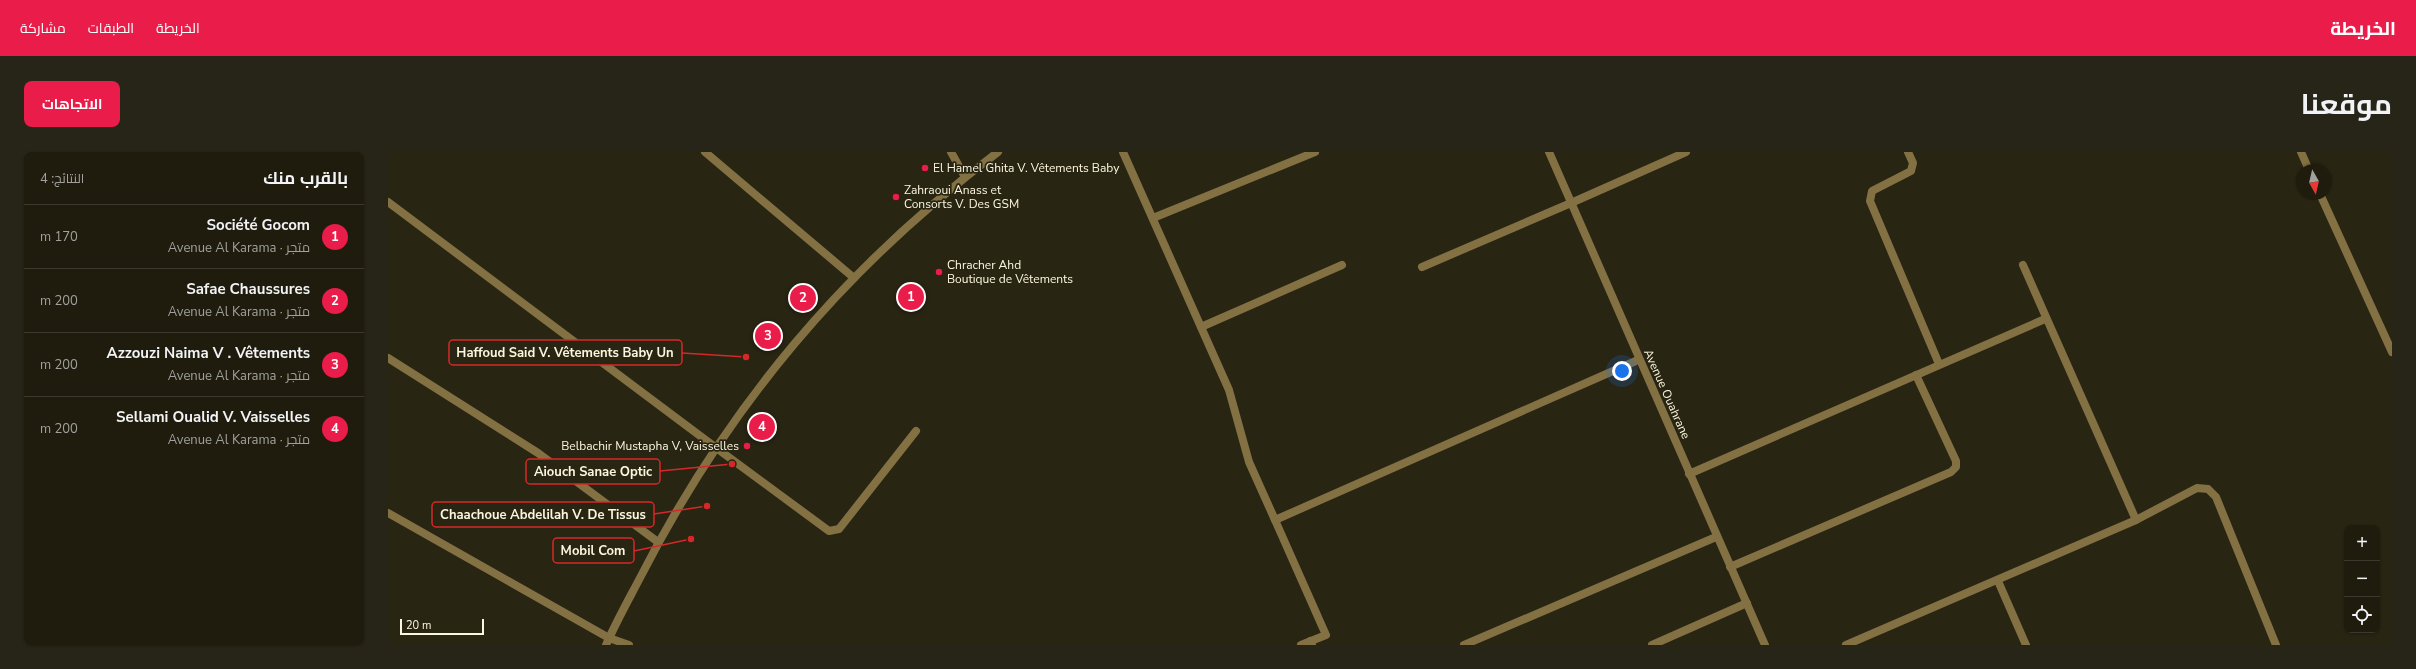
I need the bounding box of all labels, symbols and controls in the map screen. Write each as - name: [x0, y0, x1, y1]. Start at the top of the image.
- text: الخريطة: [2330, 16, 2396, 42]
- text: مشاركة: [20, 19, 66, 38]
- text: الطبقات: [88, 19, 134, 38]
- text: الخريطة: [156, 19, 200, 38]
- button: الاتجاهات: [24, 81, 120, 127]
- text: موقعنا: [2301, 86, 2392, 124]
- place label: El Hamel Ghita V. Vêtements Baby: [933, 160, 1120, 176]
- marker: El Hamel Ghita V. Vêtements Baby: [920, 163, 930, 173]
- north arrow: [2296, 164, 2332, 200]
- text: بالقرب منك: [263, 167, 348, 190]
- text: النتائج: 4: [40, 170, 84, 188]
- place label: Zahraoui Anass et Consorts V. Des GSM: [904, 182, 1019, 212]
- marker: Zahraoui Anass et Consorts V. Des GSM: [891, 192, 901, 202]
- text: Société Gocom: [207, 215, 310, 235]
- text: 170 m: [40, 228, 78, 246]
- text: 1: [331, 228, 339, 246]
- text: متجر · Avenue Al Karama: [168, 239, 310, 257]
- place label: Chracher Ahd Boutique de Vêtements: [947, 257, 1073, 287]
- marker: Chracher Ahd Boutique de Vêtements: [934, 267, 944, 277]
- text: Safae Chaussures: [186, 279, 310, 299]
- pin: 1: [898, 282, 924, 312]
- pin: 2: [790, 283, 816, 313]
- text: 200 m: [40, 292, 78, 310]
- text: 2: [331, 292, 339, 310]
- text: متجر · Avenue Al Karama: [168, 303, 310, 321]
- pin: 3: [755, 321, 781, 351]
- callout: Haffoud Said V. Vêtements Baby Un: [449, 340, 682, 365]
- text: Azzouzi Naima V . Vêtements: [107, 343, 310, 363]
- text: Haffoud Said V. Vêtements Baby Un: [456, 344, 674, 362]
- street label: Avenue Ouahrane: [1640, 347, 1694, 441]
- text: 200 m: [40, 356, 78, 374]
- text: 3: [331, 356, 339, 374]
- your location: [1612, 361, 1632, 381]
- text: متجر · Avenue Al Karama: [168, 367, 310, 385]
- text: Sellami Oualid V. Vaisselles: [116, 407, 310, 427]
- pin: 4: [749, 412, 775, 442]
- text: 200 m: [40, 420, 78, 438]
- text: 4: [331, 420, 339, 438]
- text: متجر · Avenue Al Karama: [168, 431, 310, 449]
- place label: Belbachir Mustapha V, Vaisselles: [561, 438, 739, 454]
- marker: Belbachir Mustapha V, Vaisselles: [742, 441, 752, 451]
- callout: Aiouch Sanae Optic: [526, 459, 660, 484]
- text: Aiouch Sanae Optic: [534, 463, 652, 481]
- callout: Chaachoue Abdelilah V. De Tissus: [432, 502, 654, 527]
- text: Chaachoue Abdelilah V. De Tissus: [440, 506, 646, 524]
- map controls: [2344, 525, 2380, 633]
- button: +: [2344, 525, 2380, 561]
- callout: Mobil Com: [553, 538, 634, 563]
- text: Mobil Com: [561, 542, 625, 560]
- button: −: [2344, 561, 2380, 597]
- button: locate: [2344, 597, 2380, 633]
- scale bar: [400, 617, 484, 636]
- text: 20 m: [406, 618, 431, 633]

